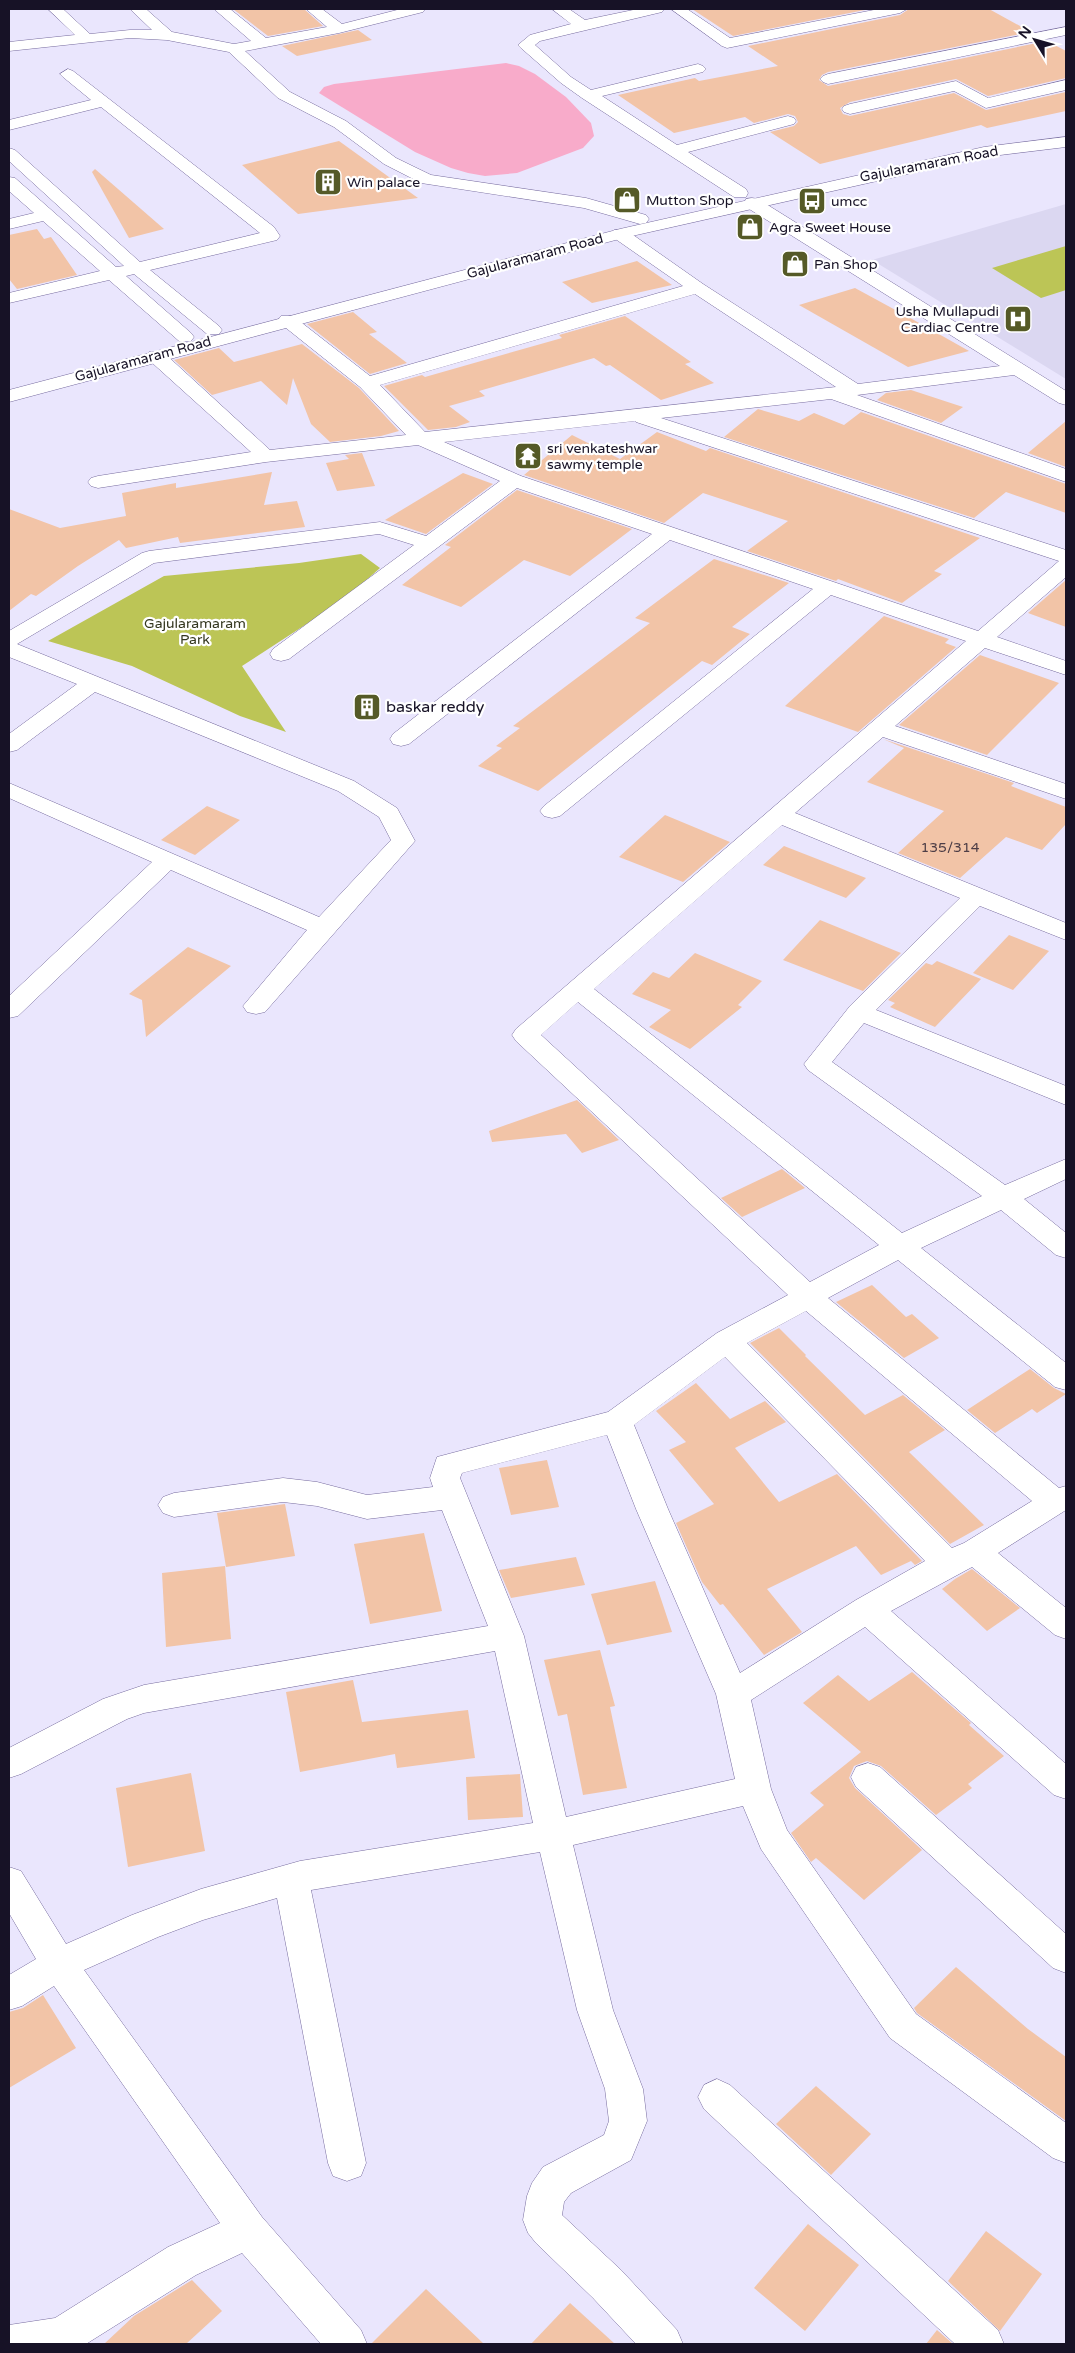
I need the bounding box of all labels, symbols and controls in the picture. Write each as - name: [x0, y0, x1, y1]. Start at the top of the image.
- north arrow: [1010, 15, 1060, 65]
- text: N: [1015, 23, 1035, 42]
- street label: Gajularamaram Road: [858, 142, 1000, 186]
- building icon: Win palace: [313, 167, 343, 197]
- place label: Win palace: [347, 174, 420, 191]
- shop icon: Mutton Shop: [612, 185, 642, 215]
- bus stop icon: umcc: [797, 186, 827, 216]
- place label: Mutton Shop: [646, 192, 734, 209]
- place label: umcc: [831, 193, 867, 210]
- shop icon: Agra Sweet House: [735, 212, 765, 242]
- place label: Agra Sweet House: [769, 219, 891, 236]
- street label: Gajularamaram Road: [465, 230, 605, 282]
- shop icon: Pan Shop: [780, 249, 810, 279]
- place label: Pan Shop: [814, 256, 878, 273]
- place label: Usha Mullapudi Cardiac Centre: [895, 303, 999, 336]
- hospital icon: Usha Mullapudi Cardiac Centre: [1003, 304, 1033, 334]
- street label: Gajularamaram Road: [73, 333, 213, 385]
- place label: sri venkateshwar sawmy temple: [547, 440, 658, 473]
- temple icon: sri venkateshwar sawmy temple: [513, 441, 543, 471]
- park label: Gajularamaram Park: [144, 615, 246, 648]
- building icon: baskar reddy: [352, 692, 382, 722]
- place label: baskar reddy: [386, 697, 485, 717]
- house number: 135/314: [921, 839, 980, 856]

